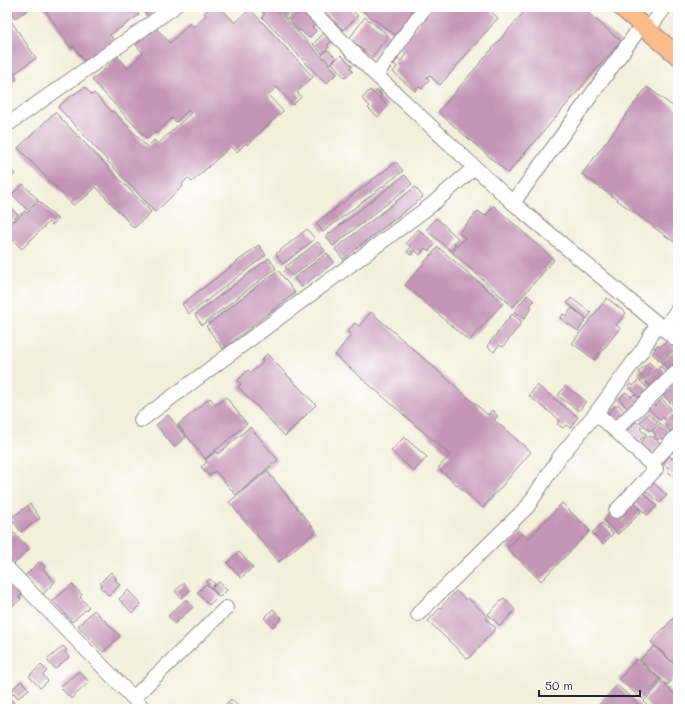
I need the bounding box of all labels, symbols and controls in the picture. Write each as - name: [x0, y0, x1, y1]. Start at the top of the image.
- scale bar: [539, 672, 640, 698]
- text: 50 m: [545, 677, 573, 693]

